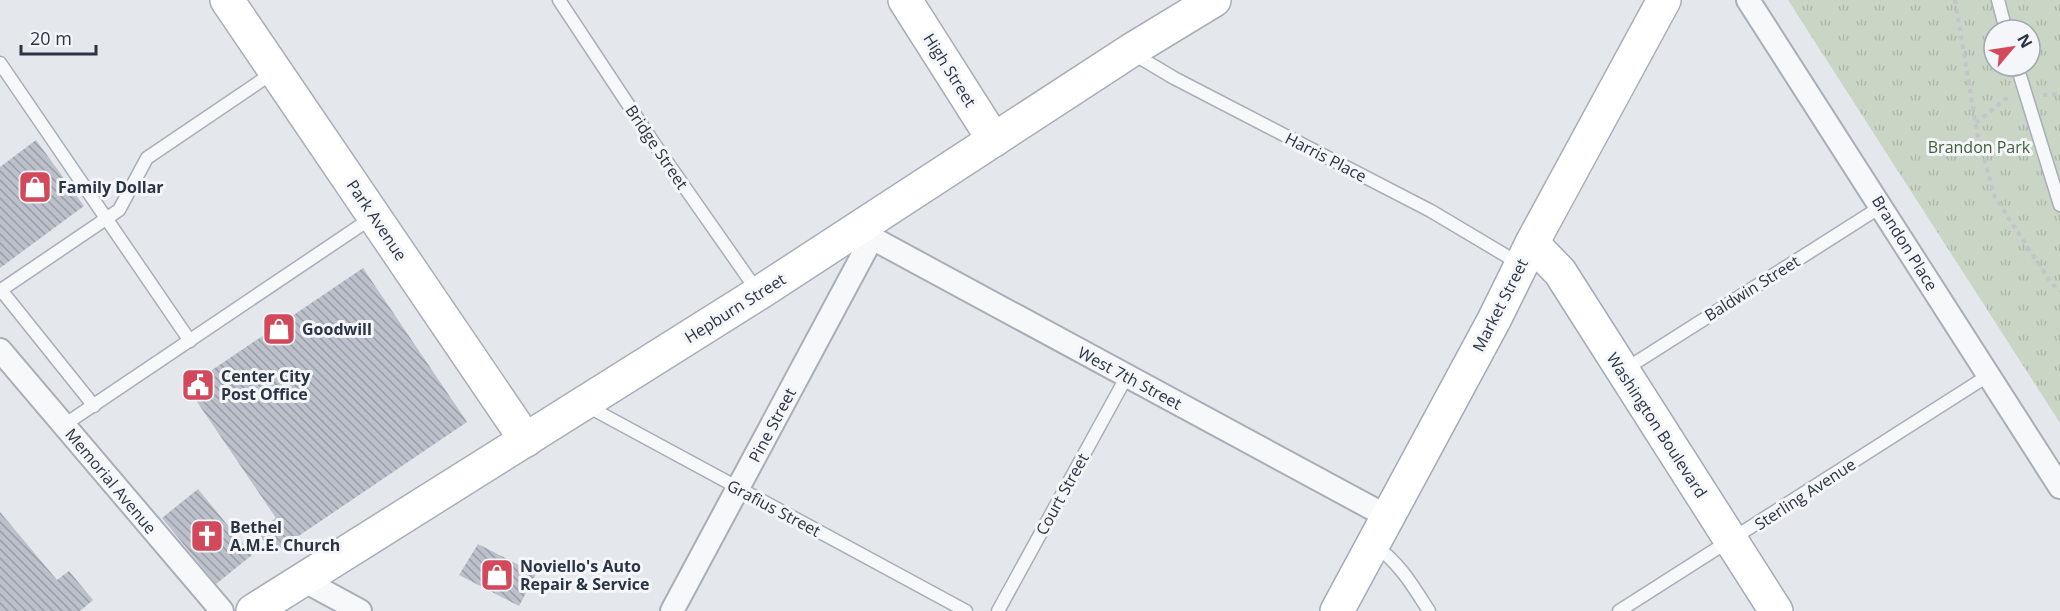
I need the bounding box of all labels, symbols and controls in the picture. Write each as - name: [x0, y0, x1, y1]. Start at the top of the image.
- scale bar: [21, 18, 96, 56]
- north arrow: [1982, 18, 2042, 78]
- text: 20 m: [30, 26, 72, 50]
- street label: High Street: [919, 29, 982, 111]
- text: N: [2012, 30, 2038, 52]
- street label: Bridge Street: [621, 101, 693, 194]
- street label: Harris Place: [1281, 127, 1371, 187]
- park label: Brandon Park: [1928, 136, 2031, 158]
- shop icon: Family Dollar: [17, 169, 53, 205]
- street label: Park Avenue: [342, 175, 412, 265]
- place label: Family Dollar: [58, 176, 164, 198]
- street label: Brandon Place: [1867, 191, 1943, 295]
- street label: Baldwin Street: [1700, 250, 1804, 326]
- street label: Market Street: [1467, 254, 1533, 355]
- street label: Hepburn Street: [680, 268, 790, 348]
- shop icon: Goodwill: [261, 311, 297, 347]
- place label: Goodwill: [302, 318, 372, 340]
- street label: West 7th Street: [1074, 341, 1186, 415]
- street label: Washington Boulevard: [1602, 348, 1712, 502]
- place label: Center City Post Office: [221, 365, 311, 405]
- public building icon: Center City Post Office: [180, 367, 216, 403]
- street label: Pine Street: [743, 384, 801, 466]
- street label: Memorial Avenue: [60, 424, 162, 538]
- street label: Court Street: [1030, 449, 1094, 539]
- street label: Sterling Avenue: [1750, 453, 1860, 535]
- street label: Grafius Street: [723, 474, 825, 542]
- place label: Bethel A.M.E. Church: [230, 516, 340, 556]
- church icon: Bethel A.M.E. Church: [189, 518, 225, 554]
- place label: Noviello's Auto Repair & Service: [520, 555, 649, 595]
- shop icon: Noviello's Auto Repair & Service: [479, 557, 515, 593]

